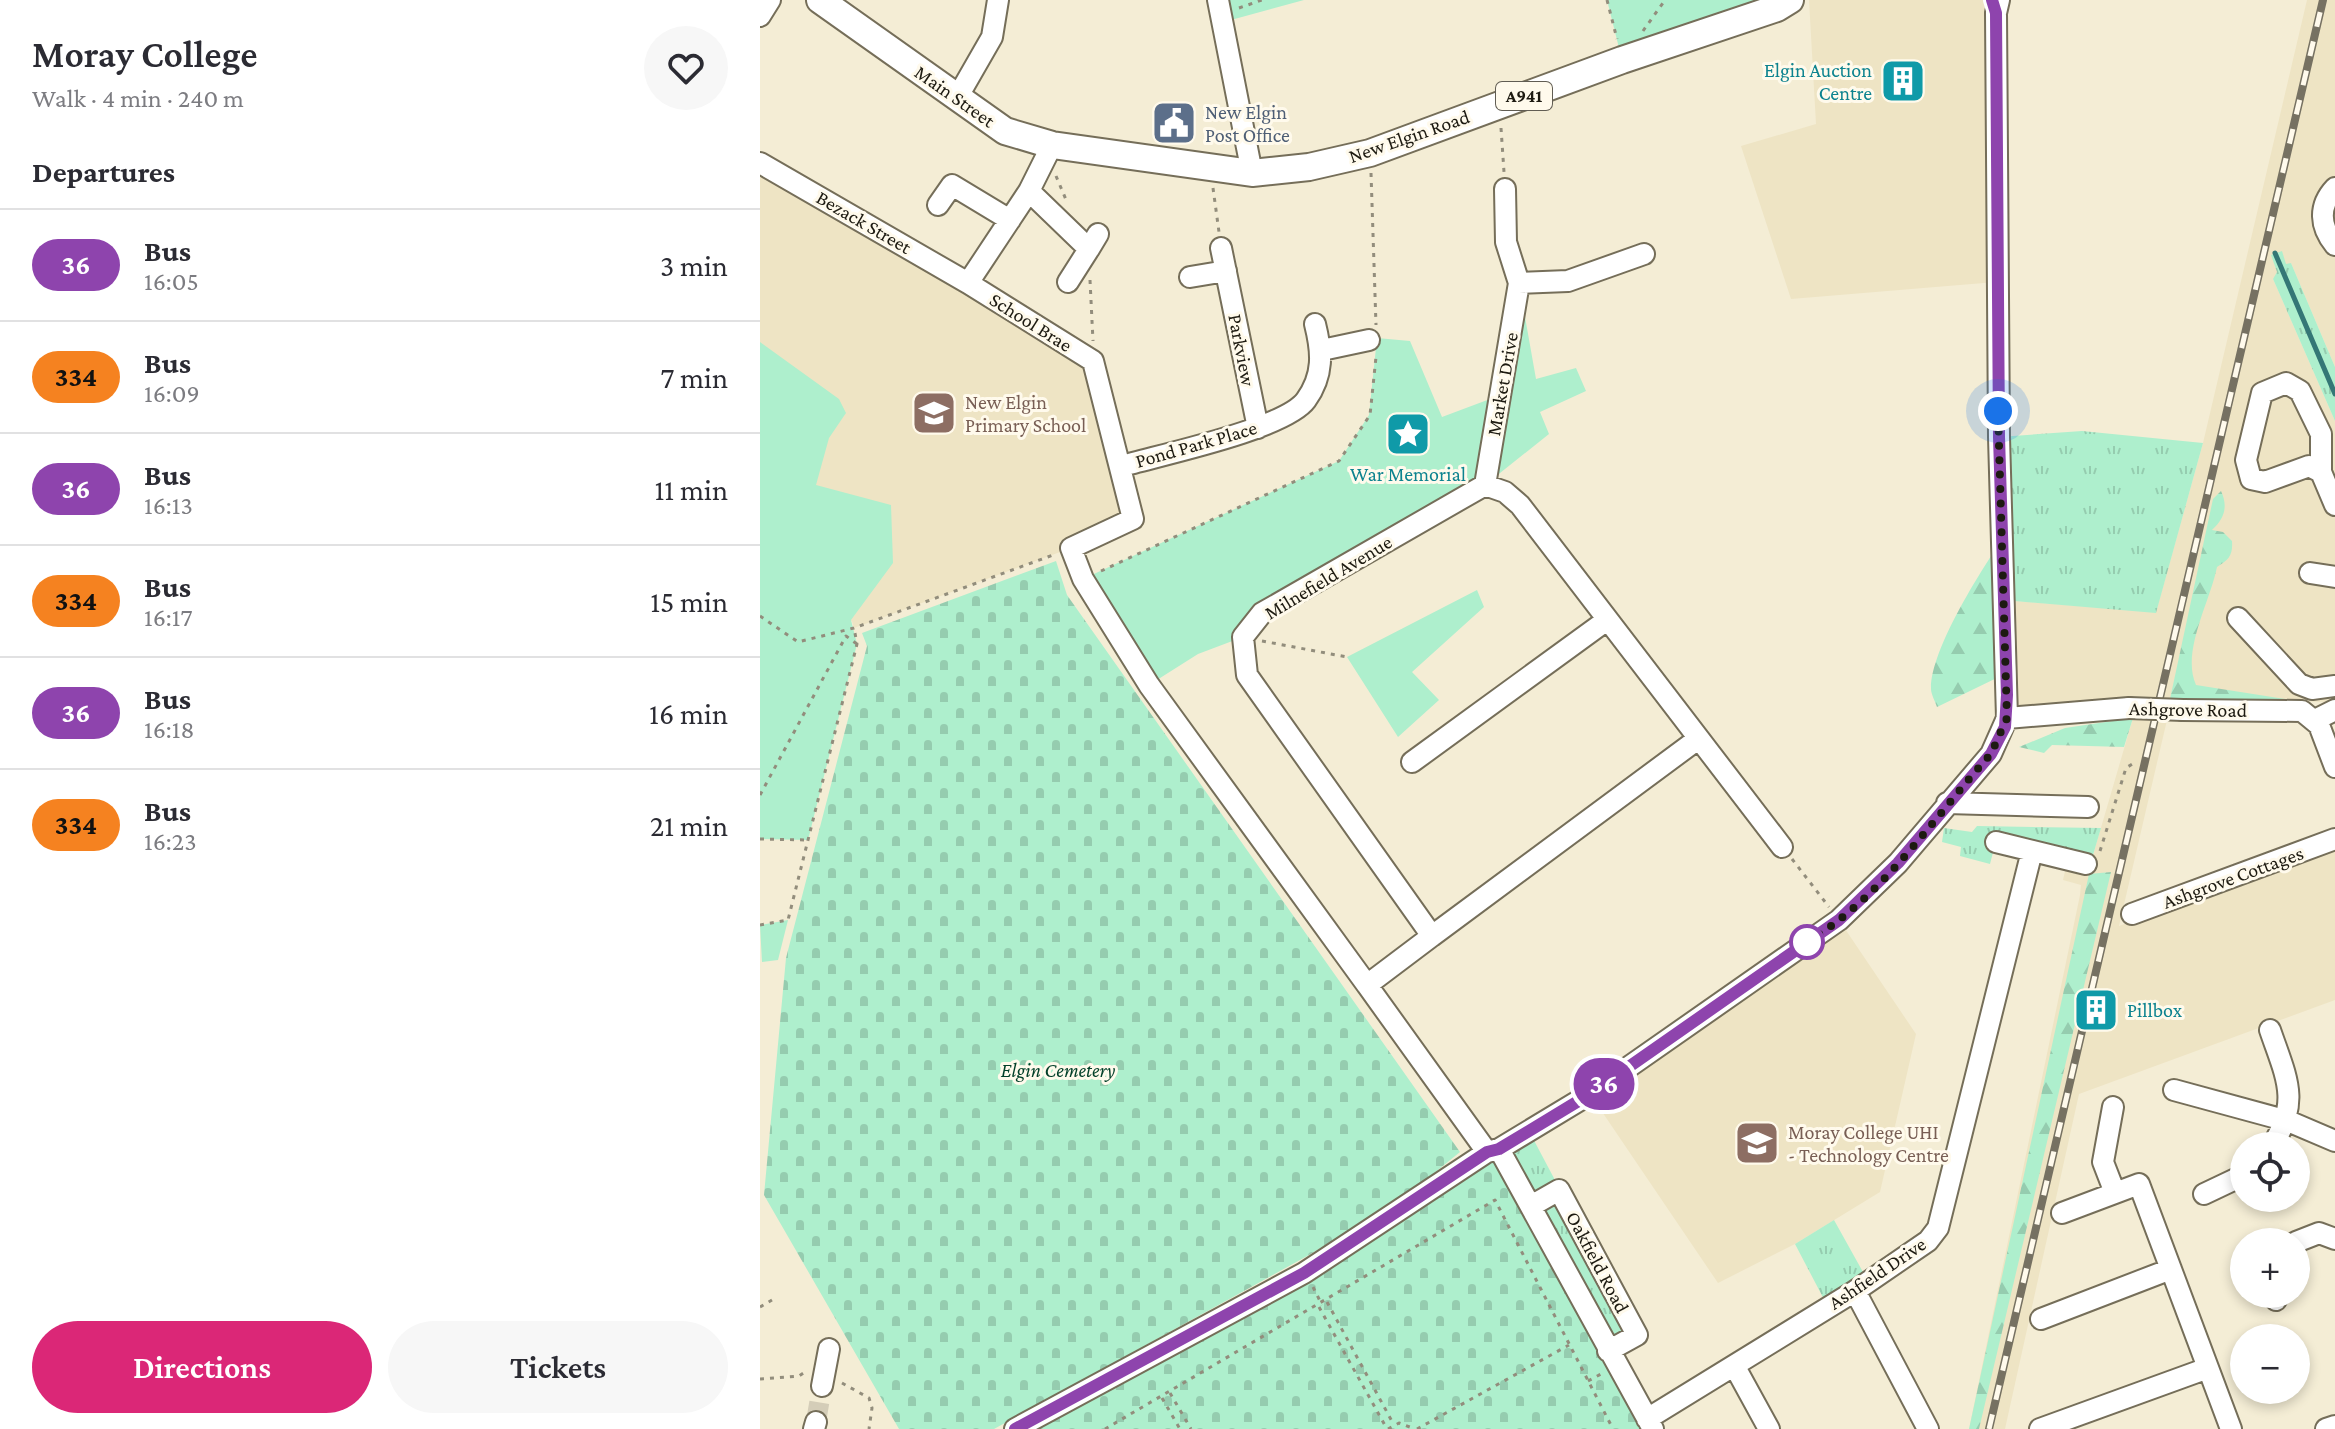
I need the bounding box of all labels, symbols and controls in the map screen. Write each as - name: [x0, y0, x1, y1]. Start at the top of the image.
- button: heart: [644, 26, 728, 110]
- text: Moray College: [32, 33, 258, 75]
- building icon: Elgin Auction Centre: [1879, 57, 1927, 105]
- place label: Elgin Auction Centre: [1764, 59, 1872, 104]
- street label: Main Street: [911, 60, 999, 132]
- road number: A941: [1496, 82, 1552, 110]
- text: Walk · 4 min · 240 m: [32, 84, 244, 113]
- public building icon: New Elgin Post Office: [1150, 99, 1198, 147]
- place label: New Elgin Post Office: [1205, 101, 1290, 146]
- street label: New Elgin Road: [1346, 105, 1473, 168]
- text: Departures: [32, 155, 175, 188]
- street label: Bezack Street: [813, 186, 916, 258]
- text: Bus: [144, 234, 191, 267]
- text: 36: [62, 249, 90, 280]
- text: 3 min: [660, 249, 728, 282]
- text: 16:05: [144, 267, 199, 296]
- street label: School Brae: [986, 288, 1076, 356]
- street label: Parkview: [1224, 312, 1260, 388]
- street label: Market Drive: [1482, 330, 1522, 438]
- text: Bus: [144, 346, 191, 379]
- text: 334: [55, 361, 97, 392]
- text: 7 min: [660, 361, 728, 394]
- text: 16:09: [144, 379, 200, 408]
- school or university icon: New Elgin Primary School: [910, 389, 958, 437]
- place label: New Elgin Primary School: [965, 391, 1086, 437]
- your location: [1978, 391, 2018, 431]
- place icon: War Memorial: [1384, 410, 1432, 458]
- street label: Pond Park Place: [1133, 416, 1260, 472]
- text: Bus: [144, 458, 191, 491]
- place label: War Memorial: [1350, 463, 1466, 485]
- text: 36: [62, 473, 90, 504]
- text: 11 min: [654, 473, 728, 506]
- text: 16:13: [144, 491, 193, 520]
- street label: Milnefield Avenue: [1260, 530, 1396, 624]
- text: Bus: [144, 570, 191, 603]
- text: 334: [55, 585, 97, 616]
- text: 15 min: [650, 585, 728, 618]
- text: 16:17: [144, 603, 192, 632]
- text: Bus: [144, 682, 191, 715]
- text: 36: [62, 697, 90, 728]
- text: 16 min: [649, 697, 728, 730]
- street label: Ashgrove Road: [2129, 697, 2248, 722]
- text: 16:18: [144, 715, 194, 744]
- text: Bus: [144, 794, 191, 827]
- text: 334: [55, 809, 97, 840]
- text: 21 min: [650, 809, 728, 842]
- text: 16:23: [144, 827, 197, 856]
- street label: Ashgrove Cottages: [2160, 841, 2307, 914]
- unlabelled marker: [1790, 925, 1824, 959]
- building icon: Pillbox: [2072, 986, 2120, 1034]
- place label: Pillbox: [2127, 999, 2183, 1021]
- line badge: 36: [1568, 1058, 1640, 1110]
- park label: Elgin Cemetery: [1001, 1059, 1115, 1082]
- text: 36: [1590, 1068, 1618, 1099]
- school or university icon: Moray College UHI - Technology Centre: [1733, 1119, 1781, 1167]
- place label: Moray College UHI - Technology Centre: [1788, 1121, 1949, 1167]
- map controls: [2230, 1132, 2310, 1404]
- button: locate: [2230, 1132, 2310, 1212]
- street label: Oakfield Road: [1562, 1207, 1634, 1317]
- button: +: [2230, 1228, 2310, 1308]
- street label: Ashfield Drive: [1824, 1232, 1930, 1314]
- button: Directions: [32, 1321, 372, 1413]
- button: Tickets: [388, 1321, 728, 1413]
- button: −: [2230, 1324, 2310, 1404]

